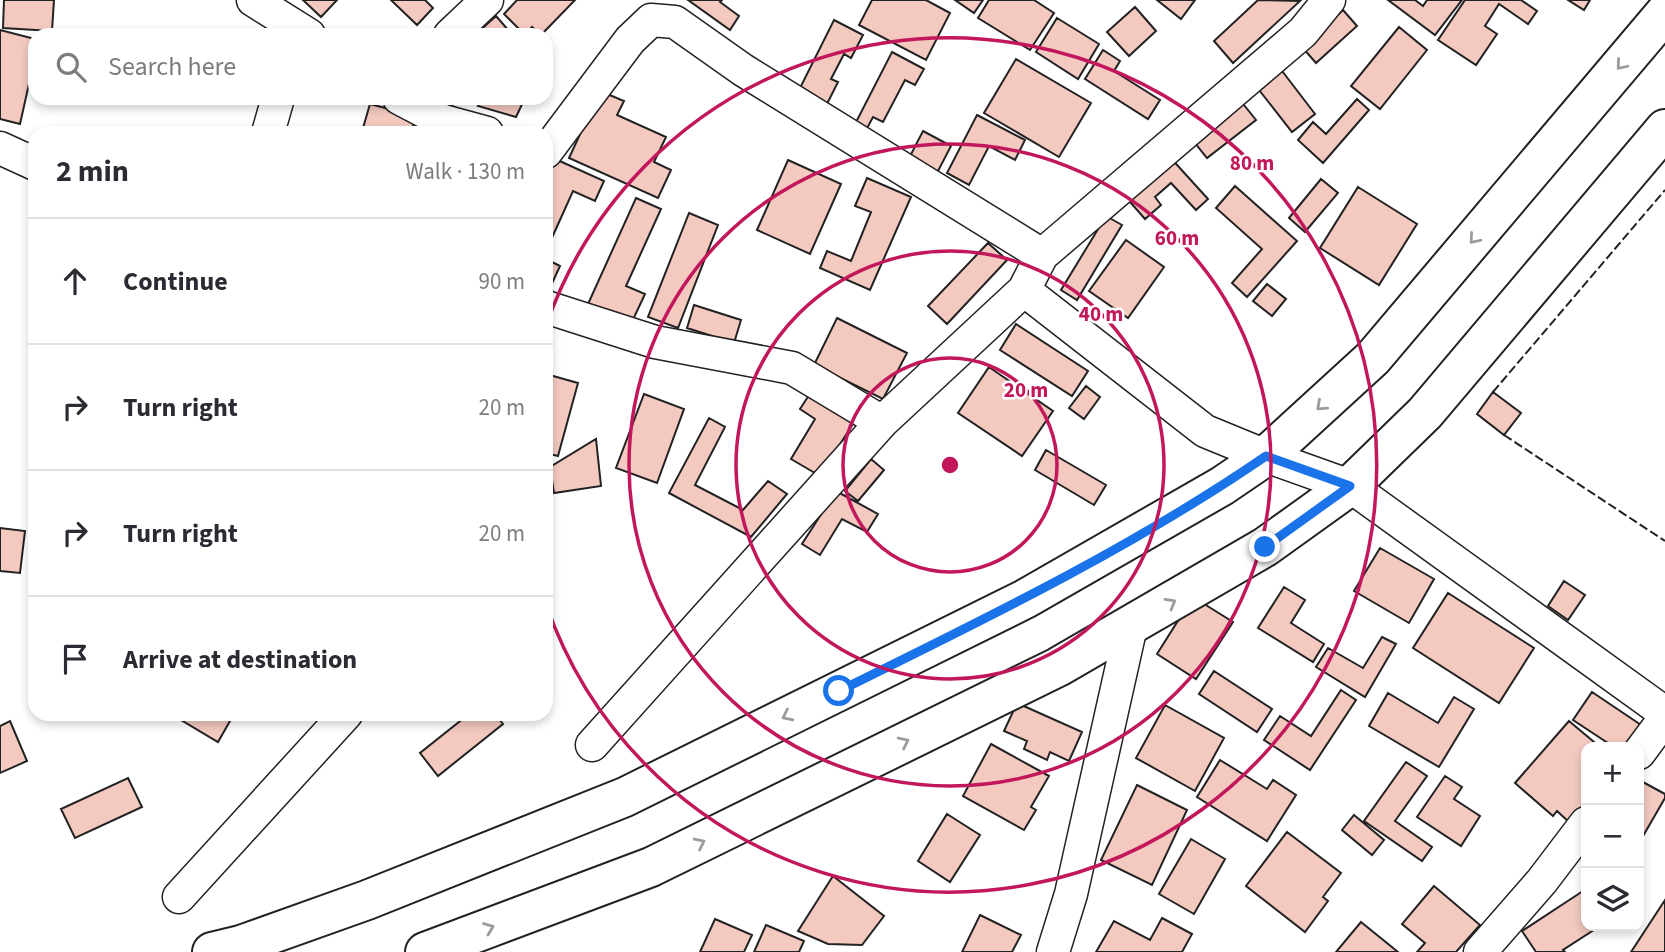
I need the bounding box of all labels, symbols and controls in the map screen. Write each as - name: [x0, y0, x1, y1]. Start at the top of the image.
- search box: [28, 28, 553, 105]
- icon: search: [52, 48, 90, 86]
- text: Search here: [108, 48, 236, 85]
- one-way arrow: [1617, 56, 1629, 69]
- text: 80 m: [1230, 148, 1274, 178]
- text: 2 min: [56, 150, 129, 193]
- text: Walk · 130 m: [406, 155, 525, 188]
- text: 60 m: [1155, 223, 1199, 253]
- one-way arrow: [1470, 230, 1482, 243]
- icon: ahead: [56, 262, 94, 300]
- text: Continue: [123, 263, 228, 300]
- text: 90 m: [478, 265, 525, 298]
- text: 40 m: [1079, 299, 1123, 329]
- text: 20 m: [1004, 375, 1048, 405]
- icon: right: [56, 388, 94, 426]
- text: Turn right: [123, 389, 238, 426]
- text: 20 m: [478, 391, 525, 424]
- one-way arrow: [1316, 398, 1329, 410]
- centre of rings: [938, 453, 962, 477]
- icon: right: [56, 514, 94, 552]
- text: Turn right: [123, 515, 238, 552]
- text: 20 m: [478, 517, 525, 550]
- route end: [1249, 531, 1280, 562]
- one-way arrow: [1163, 598, 1176, 611]
- icon: arrive: [56, 640, 94, 678]
- text: Arrive at destination: [123, 641, 357, 678]
- route start: [823, 675, 854, 706]
- one-way arrow: [782, 708, 794, 722]
- one-way arrow: [897, 737, 909, 751]
- map controls: [1581, 742, 1644, 931]
- button: +: [1581, 742, 1644, 805]
- button: −: [1581, 805, 1644, 868]
- one-way arrow: [693, 837, 705, 851]
- button: layers: [1581, 868, 1644, 931]
- one-way arrow: [483, 922, 495, 936]

